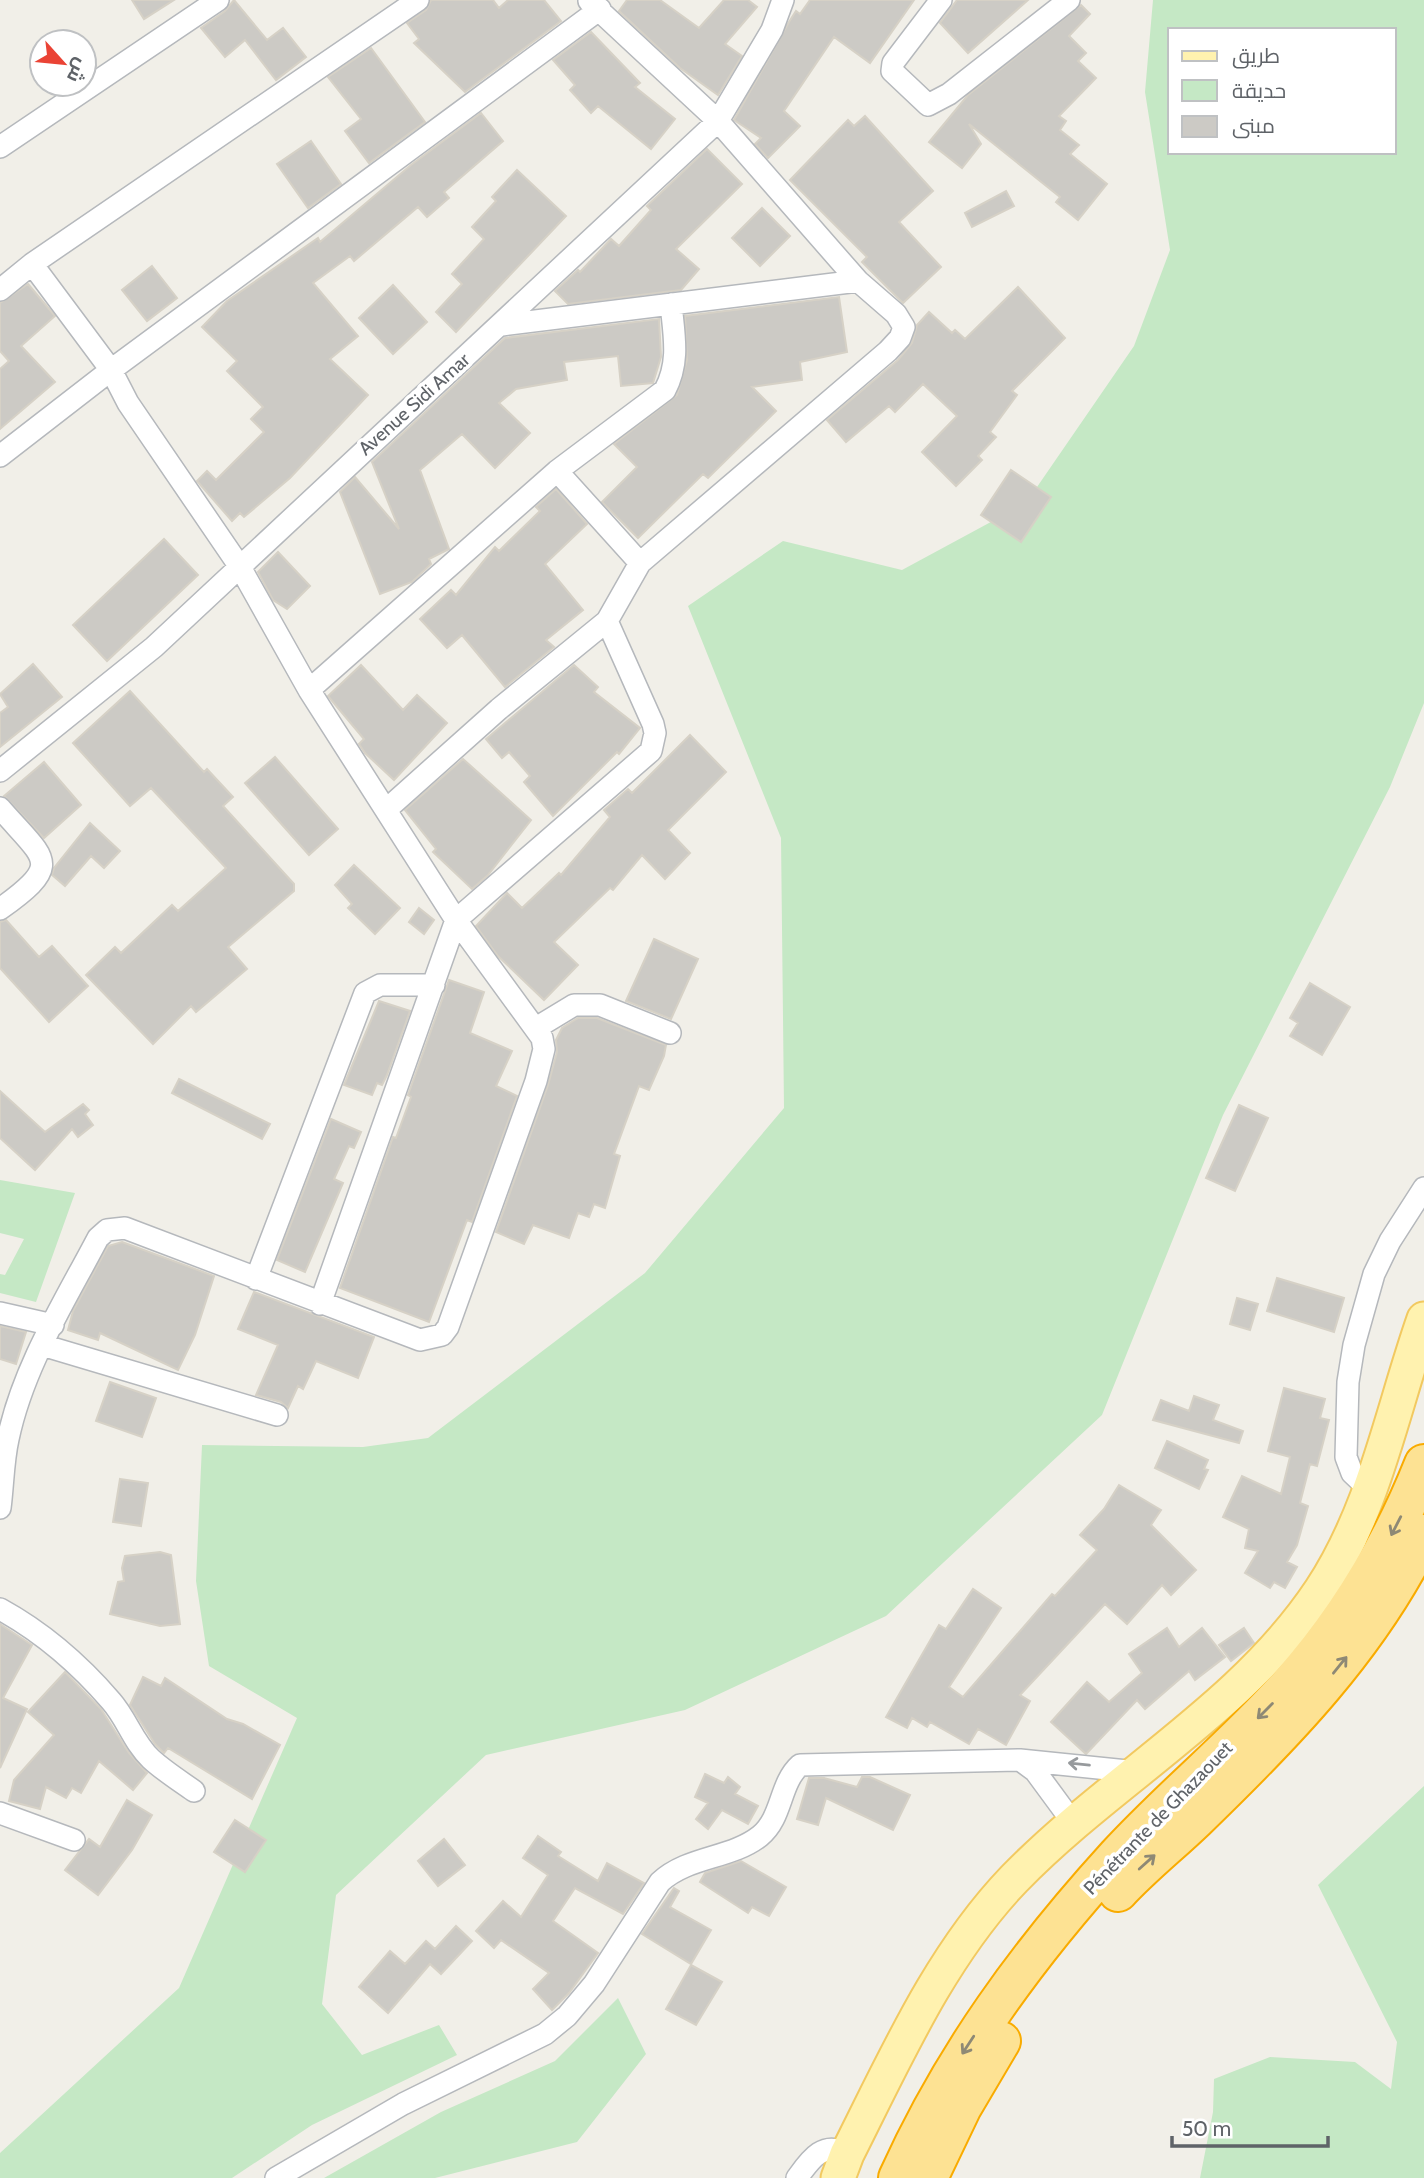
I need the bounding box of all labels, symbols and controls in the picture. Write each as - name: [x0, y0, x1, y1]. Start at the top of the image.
- north arrow: [28, 28, 98, 98]
- legend: [1168, 28, 1396, 154]
- text: طريق: [1232, 43, 1280, 69]
- text: ش: [62, 54, 93, 87]
- text: حديقة: [1232, 78, 1286, 103]
- text: مبنى: [1232, 113, 1275, 139]
- street label: Avenue Sidi Amar: [354, 348, 474, 460]
- one-way arrow: [1389, 1515, 1402, 1536]
- one-way arrow: [1332, 1656, 1348, 1674]
- one-way arrow: [1256, 1702, 1273, 1719]
- street label: Pénétrante de Ghazaouet: [1079, 1736, 1238, 1899]
- one-way arrow: [1068, 1757, 1090, 1770]
- one-way arrow: [1138, 1854, 1155, 1871]
- one-way arrow: [961, 2034, 975, 2054]
- scale bar: [1172, 2104, 1328, 2148]
- text: 50 m: [1182, 2116, 1231, 2141]

